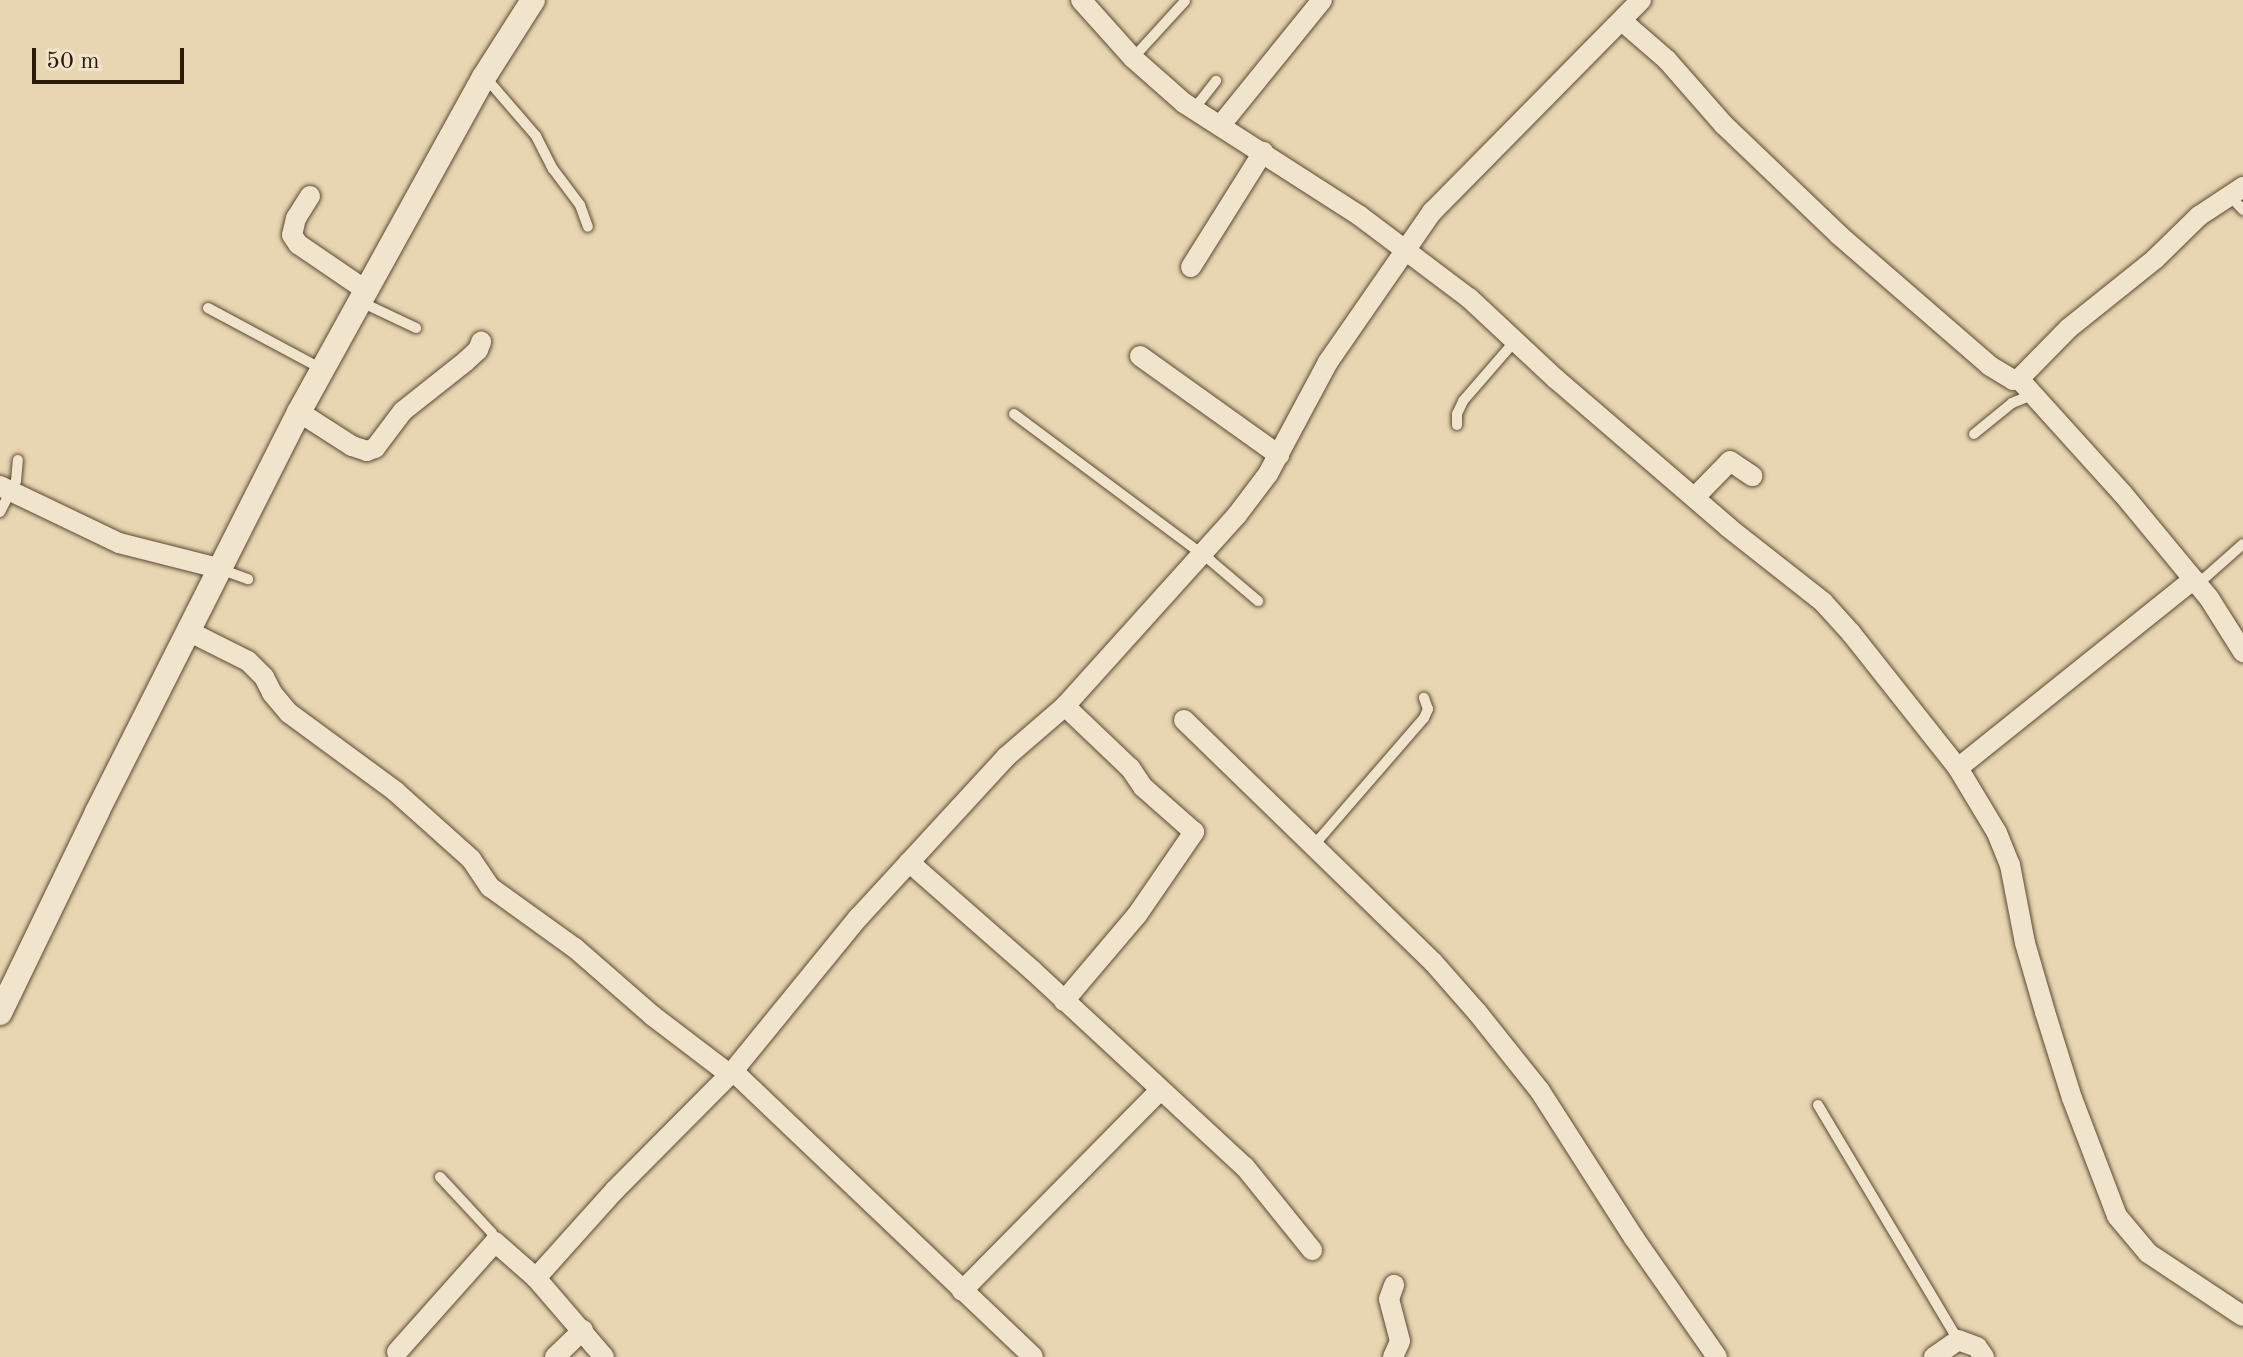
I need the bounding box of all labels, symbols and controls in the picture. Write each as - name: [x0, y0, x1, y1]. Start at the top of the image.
- scale bar: [36, 32, 188, 82]
- text: 50 m: [46, 50, 100, 74]

